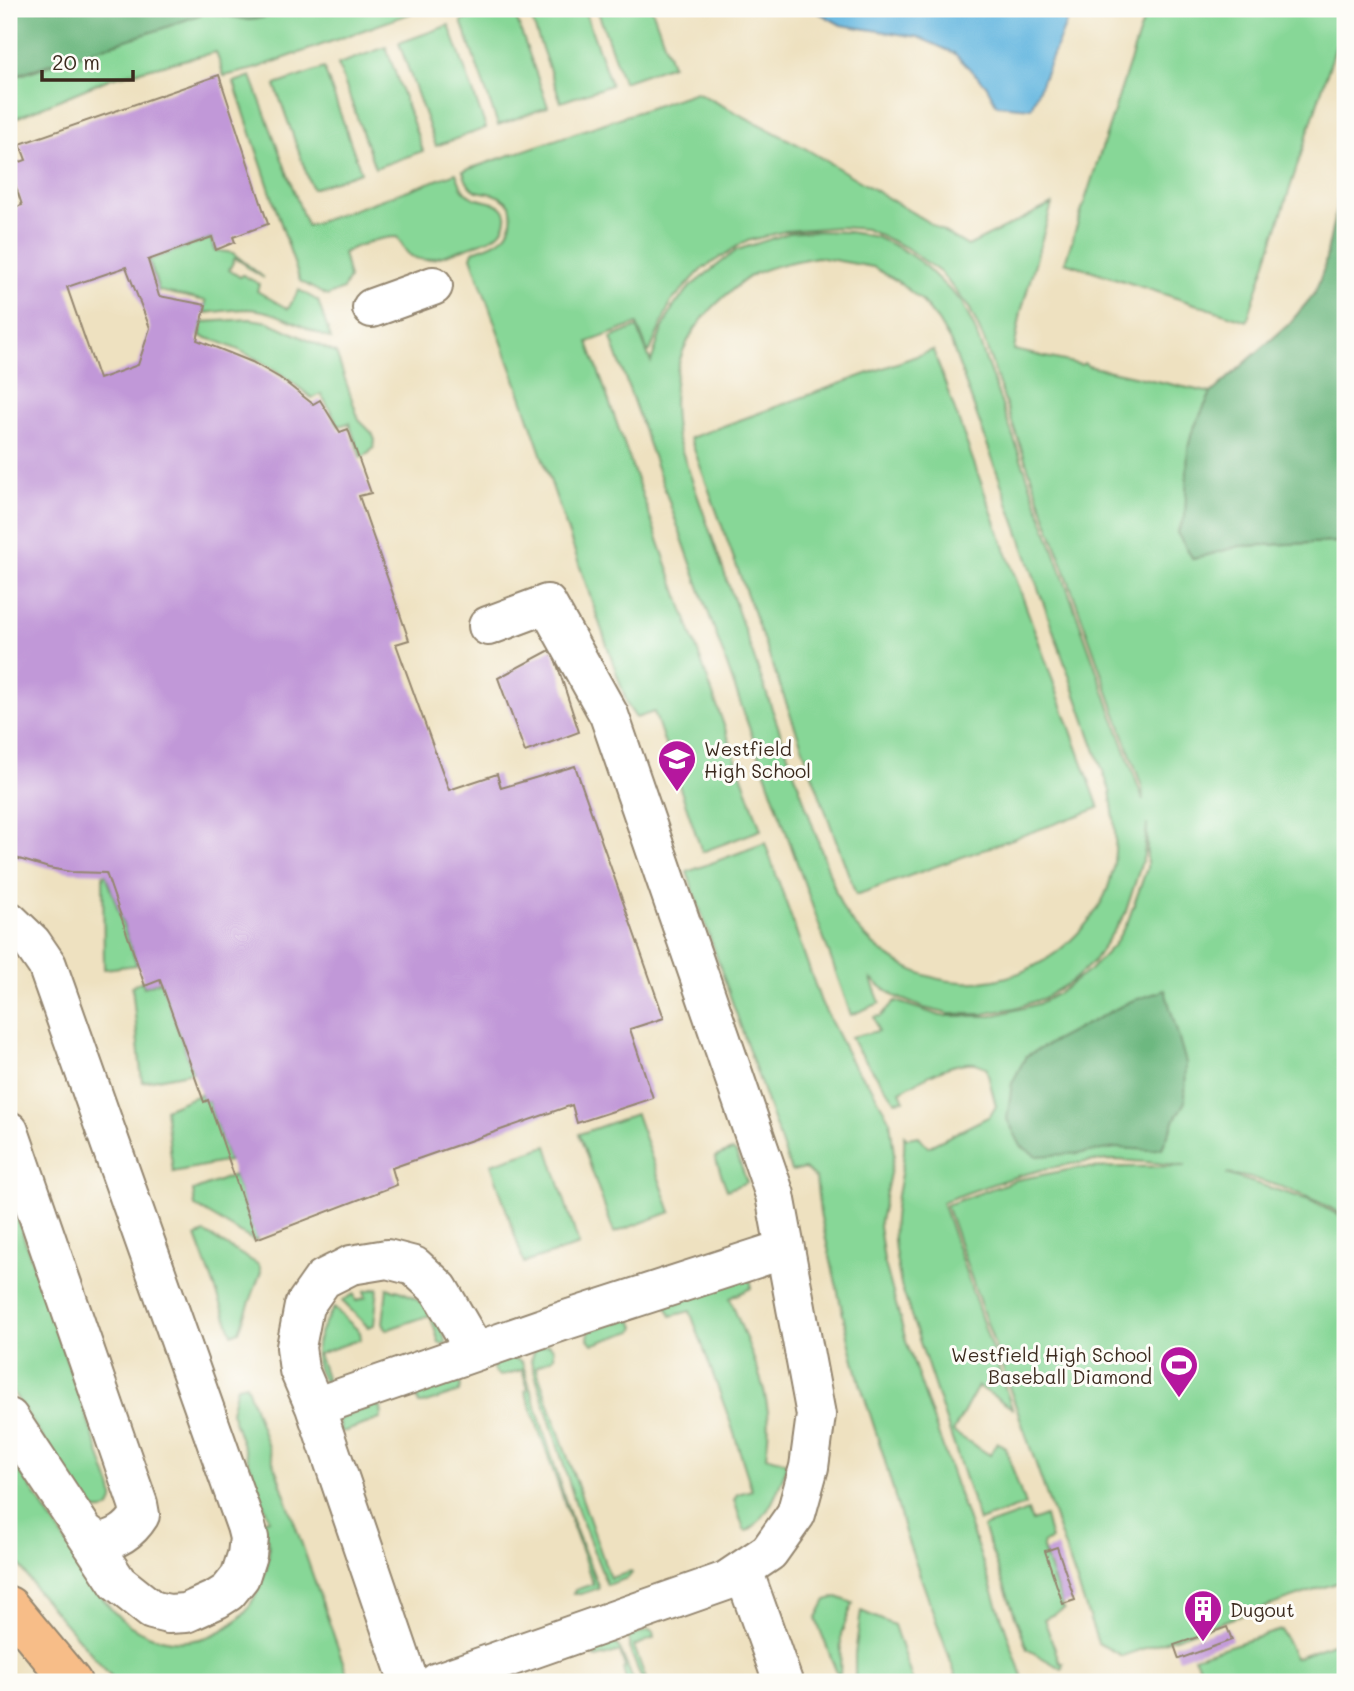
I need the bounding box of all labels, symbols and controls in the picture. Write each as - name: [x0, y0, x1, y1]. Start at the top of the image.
- scale bar: [42, 38, 133, 82]
- text: 20 m: [52, 48, 100, 75]
- place label: Westfield High School: [704, 736, 811, 783]
- school or university icon: Westfield High School: [656, 738, 698, 793]
- place label: Westfield High School Baseball Diamond: [951, 1342, 1152, 1389]
- sports icon: Westfield High School Baseball Diamond: [1158, 1344, 1200, 1399]
- building icon: Dugout: [1182, 1588, 1224, 1643]
- place label: Dugout: [1230, 1597, 1295, 1622]

